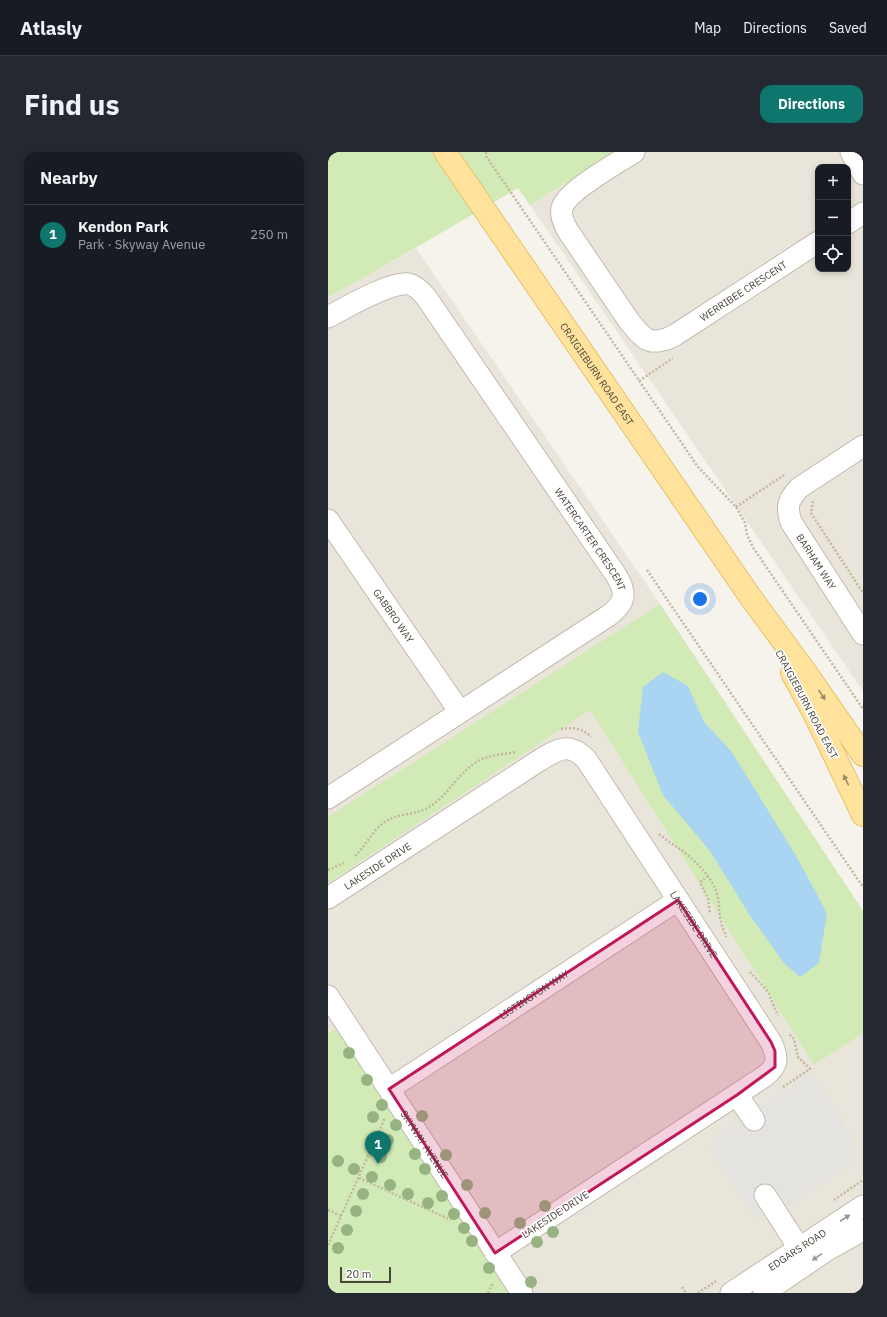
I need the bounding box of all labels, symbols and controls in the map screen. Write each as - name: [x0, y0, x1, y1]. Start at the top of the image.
- text: Atlasly: [20, 16, 82, 40]
- text: Map: [694, 19, 721, 37]
- text: Directions: [743, 19, 807, 37]
- text: Saved: [829, 19, 867, 37]
- button: Directions: [760, 85, 863, 123]
- text: Find us: [24, 86, 120, 123]
- map controls: [815, 164, 851, 272]
- button: +: [815, 164, 851, 200]
- text: Nearby: [40, 167, 98, 189]
- button: −: [815, 200, 851, 236]
- text: Kendon Park: [78, 217, 168, 236]
- text: 1: [49, 226, 57, 243]
- text: 250 m: [250, 226, 288, 243]
- text: Park · Skyway Avenue: [78, 236, 205, 253]
- button: locate: [815, 236, 851, 272]
- street label: WERRIBEE CRESCENT: [697, 258, 790, 324]
- street label: CRAIGIEBURN ROAD EAST: [557, 320, 637, 428]
- street label: WATERCARTER CRESCENT: [551, 486, 629, 592]
- street label: BARHAM WAY: [793, 531, 839, 592]
- street label: GABBRO WAY: [370, 586, 417, 646]
- your location: [690, 589, 710, 609]
- street label: CRAIGIEBURN ROAD EAST: [772, 648, 841, 761]
- one-way arrow: [818, 689, 826, 700]
- one-way arrow: [843, 774, 849, 786]
- street label: LAKESIDE DRIVE: [342, 840, 414, 893]
- street label: LAKESIDE DRIVE: [667, 888, 720, 961]
- street label: LISTINGTON WAY: [497, 967, 571, 1022]
- street label: SKYWAY AVENUE: [397, 1108, 451, 1181]
- pin: 1: [365, 1131, 391, 1164]
- street label: LAKESIDE DRIVE: [519, 1188, 591, 1241]
- one-way arrow: [839, 1214, 851, 1221]
- street label: EDGARS ROAD: [766, 1226, 829, 1274]
- one-way arrow: [812, 1253, 822, 1261]
- scale bar: [340, 1265, 391, 1284]
- text: 20 m: [346, 1267, 371, 1281]

